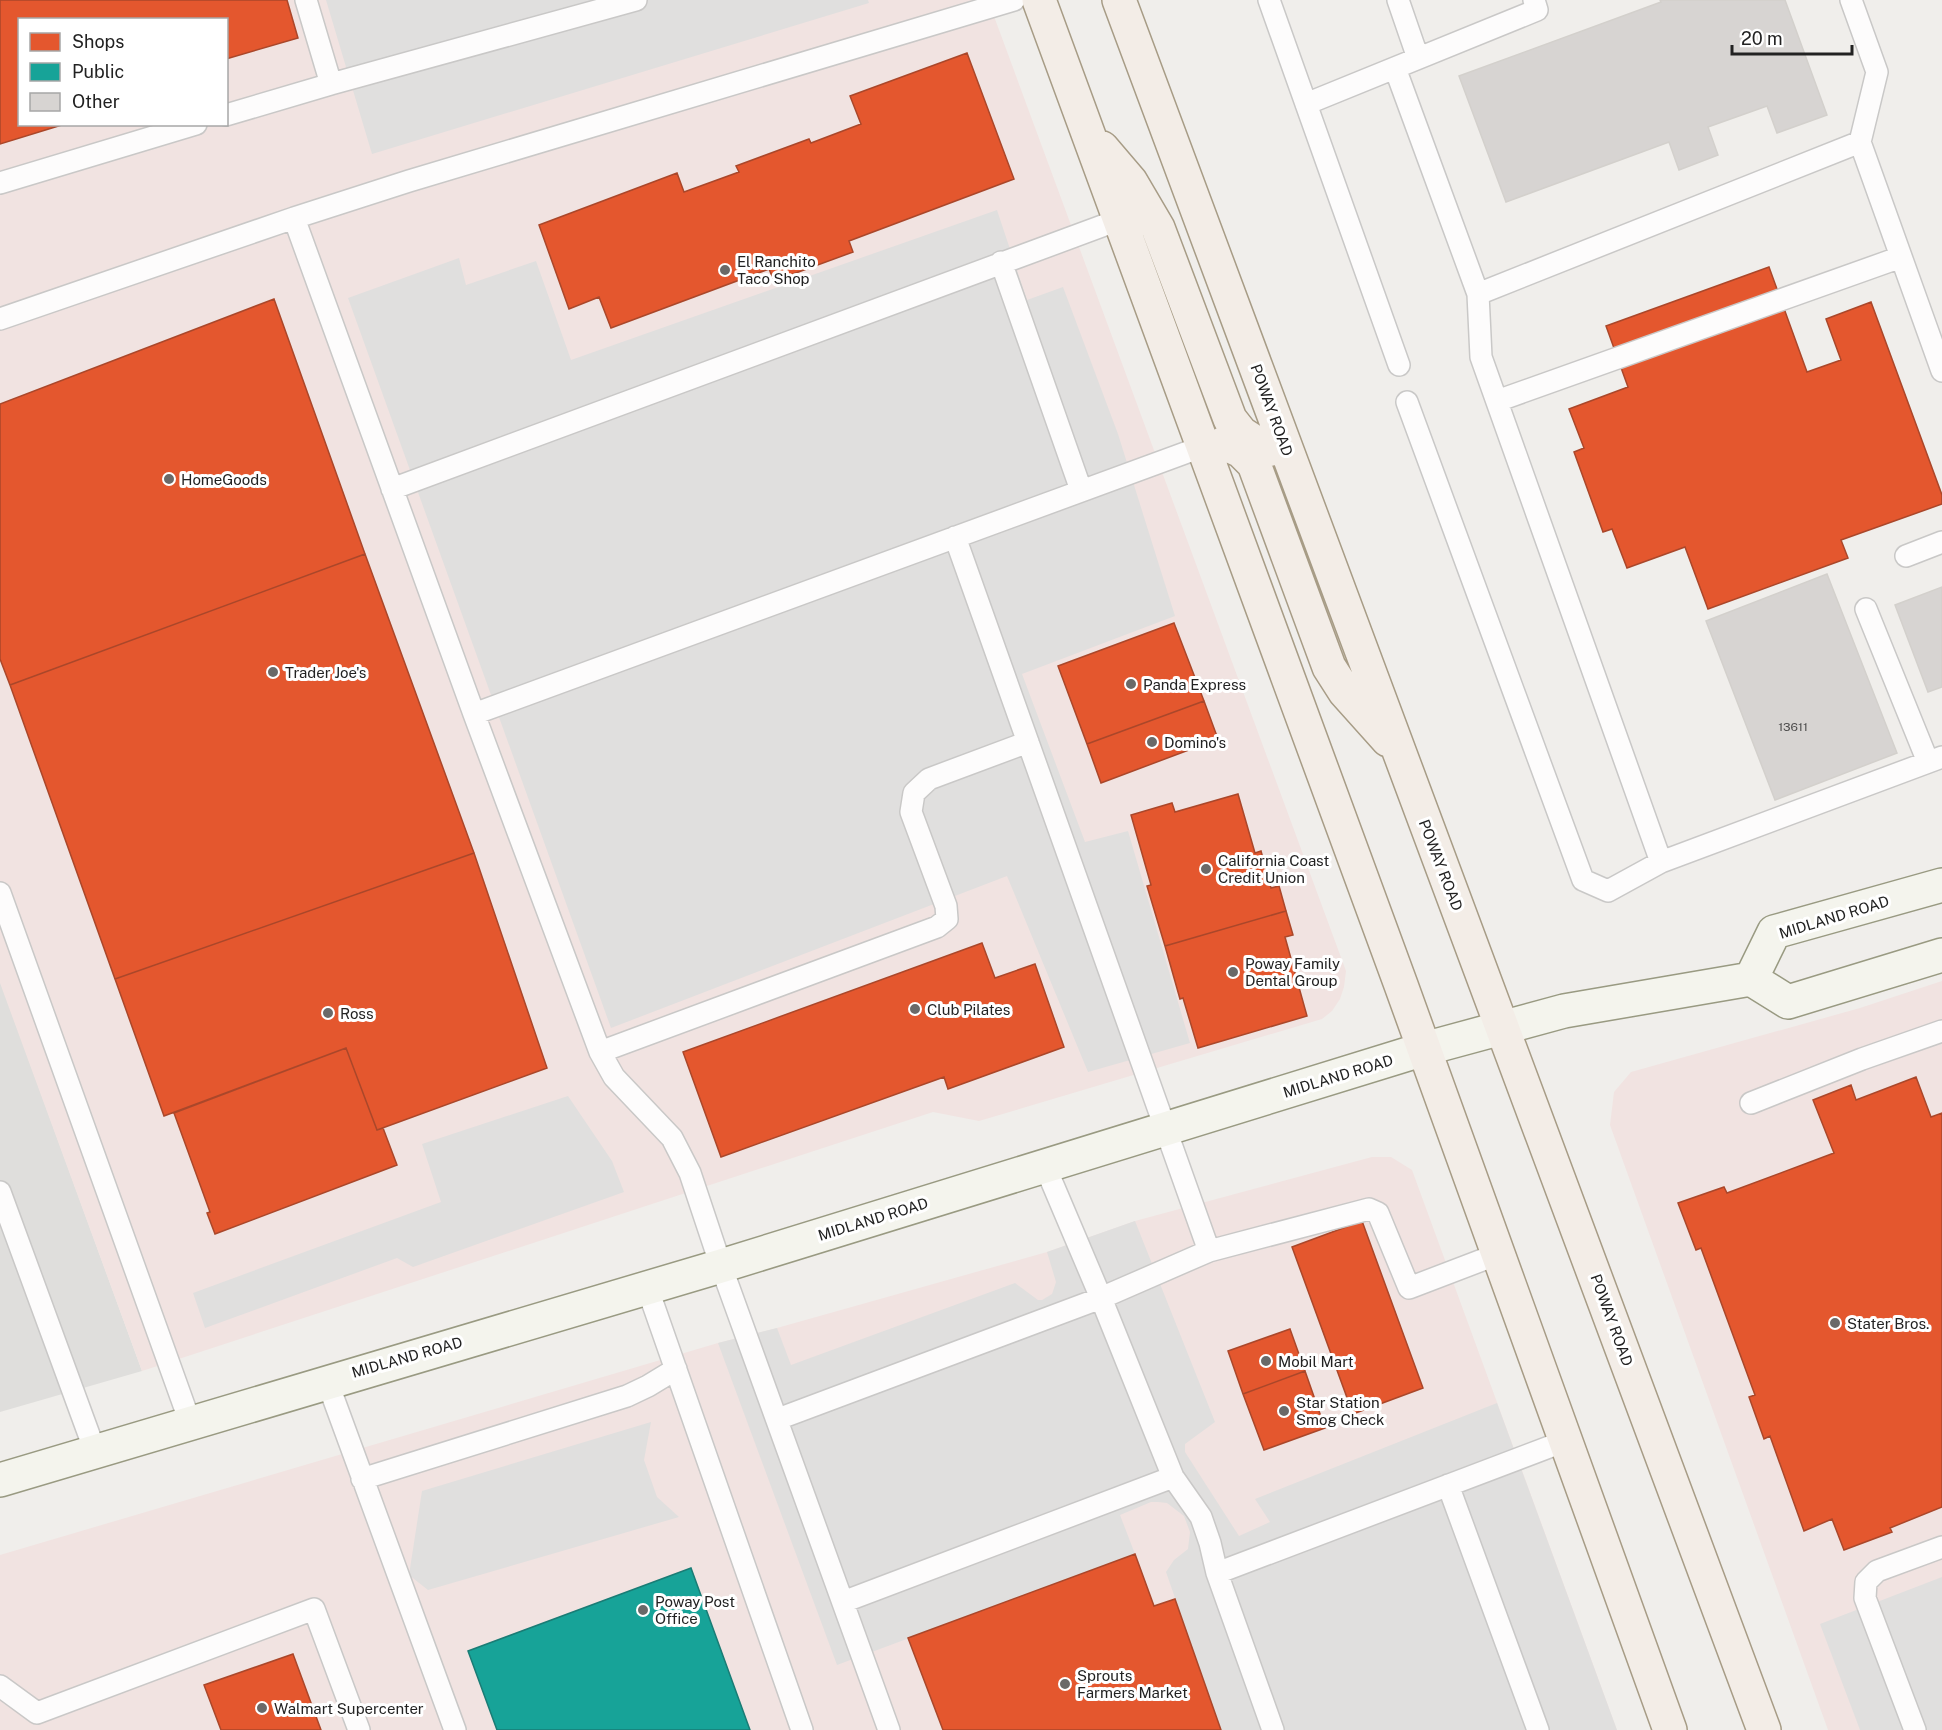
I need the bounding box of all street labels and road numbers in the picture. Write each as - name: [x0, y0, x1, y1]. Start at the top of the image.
- street label: POWAY ROAD: [1247, 362, 1297, 458]
- street label: POWAY ROAD: [1416, 817, 1466, 913]
- street label: MIDLAND ROAD: [1777, 892, 1891, 942]
- street label: MIDLAND ROAD: [1281, 1051, 1395, 1101]
- street label: MIDLAND ROAD: [816, 1194, 930, 1244]
- street label: POWAY ROAD: [1587, 1272, 1637, 1368]
- street label: MIDLAND ROAD: [350, 1333, 464, 1381]

